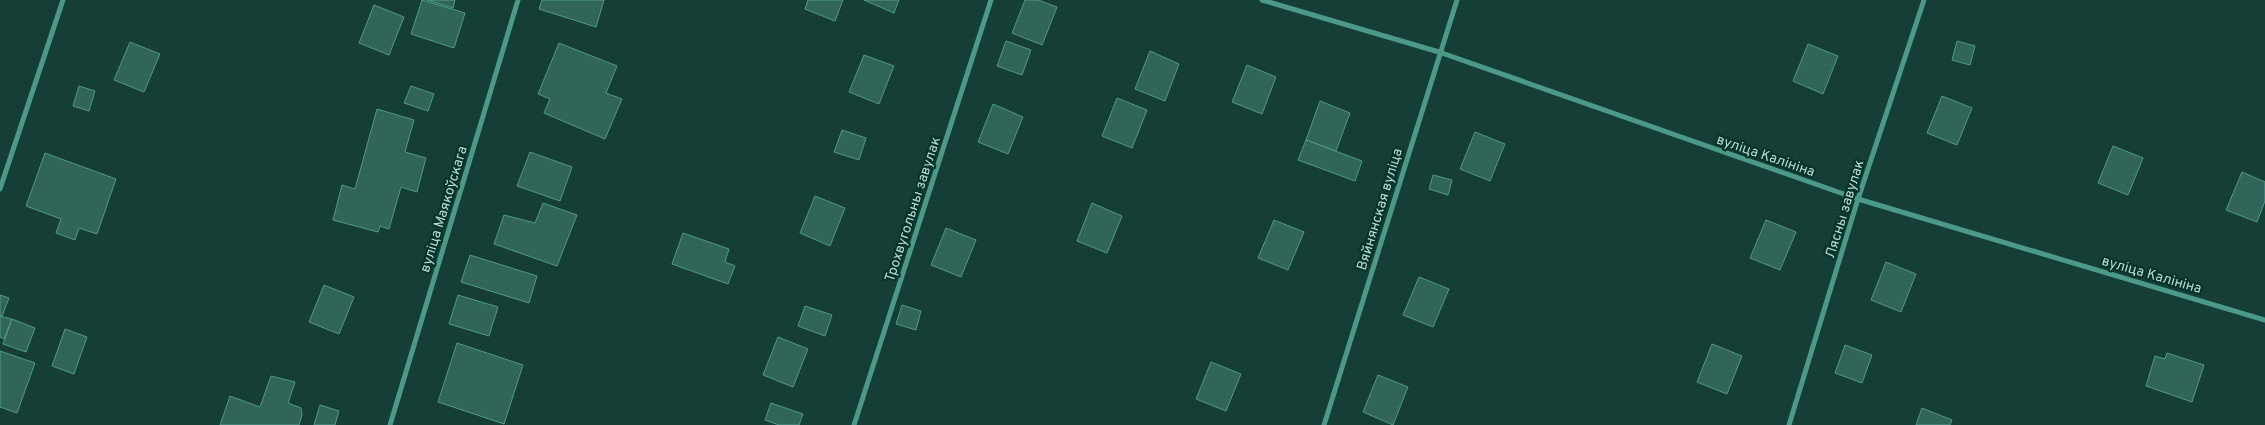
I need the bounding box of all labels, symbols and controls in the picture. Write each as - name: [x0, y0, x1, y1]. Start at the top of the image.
- street label: вуліца Калініна: [1714, 132, 1817, 181]
- street label: Трохвугольны завулак: [882, 135, 945, 284]
- street label: вуліца Маякоўскага: [417, 144, 472, 275]
- street label: Вяйнянская вуліца: [1354, 146, 1407, 272]
- street label: Лясны завулак: [1822, 158, 1868, 261]
- street label: вуліца Калініна: [2100, 253, 2203, 298]

